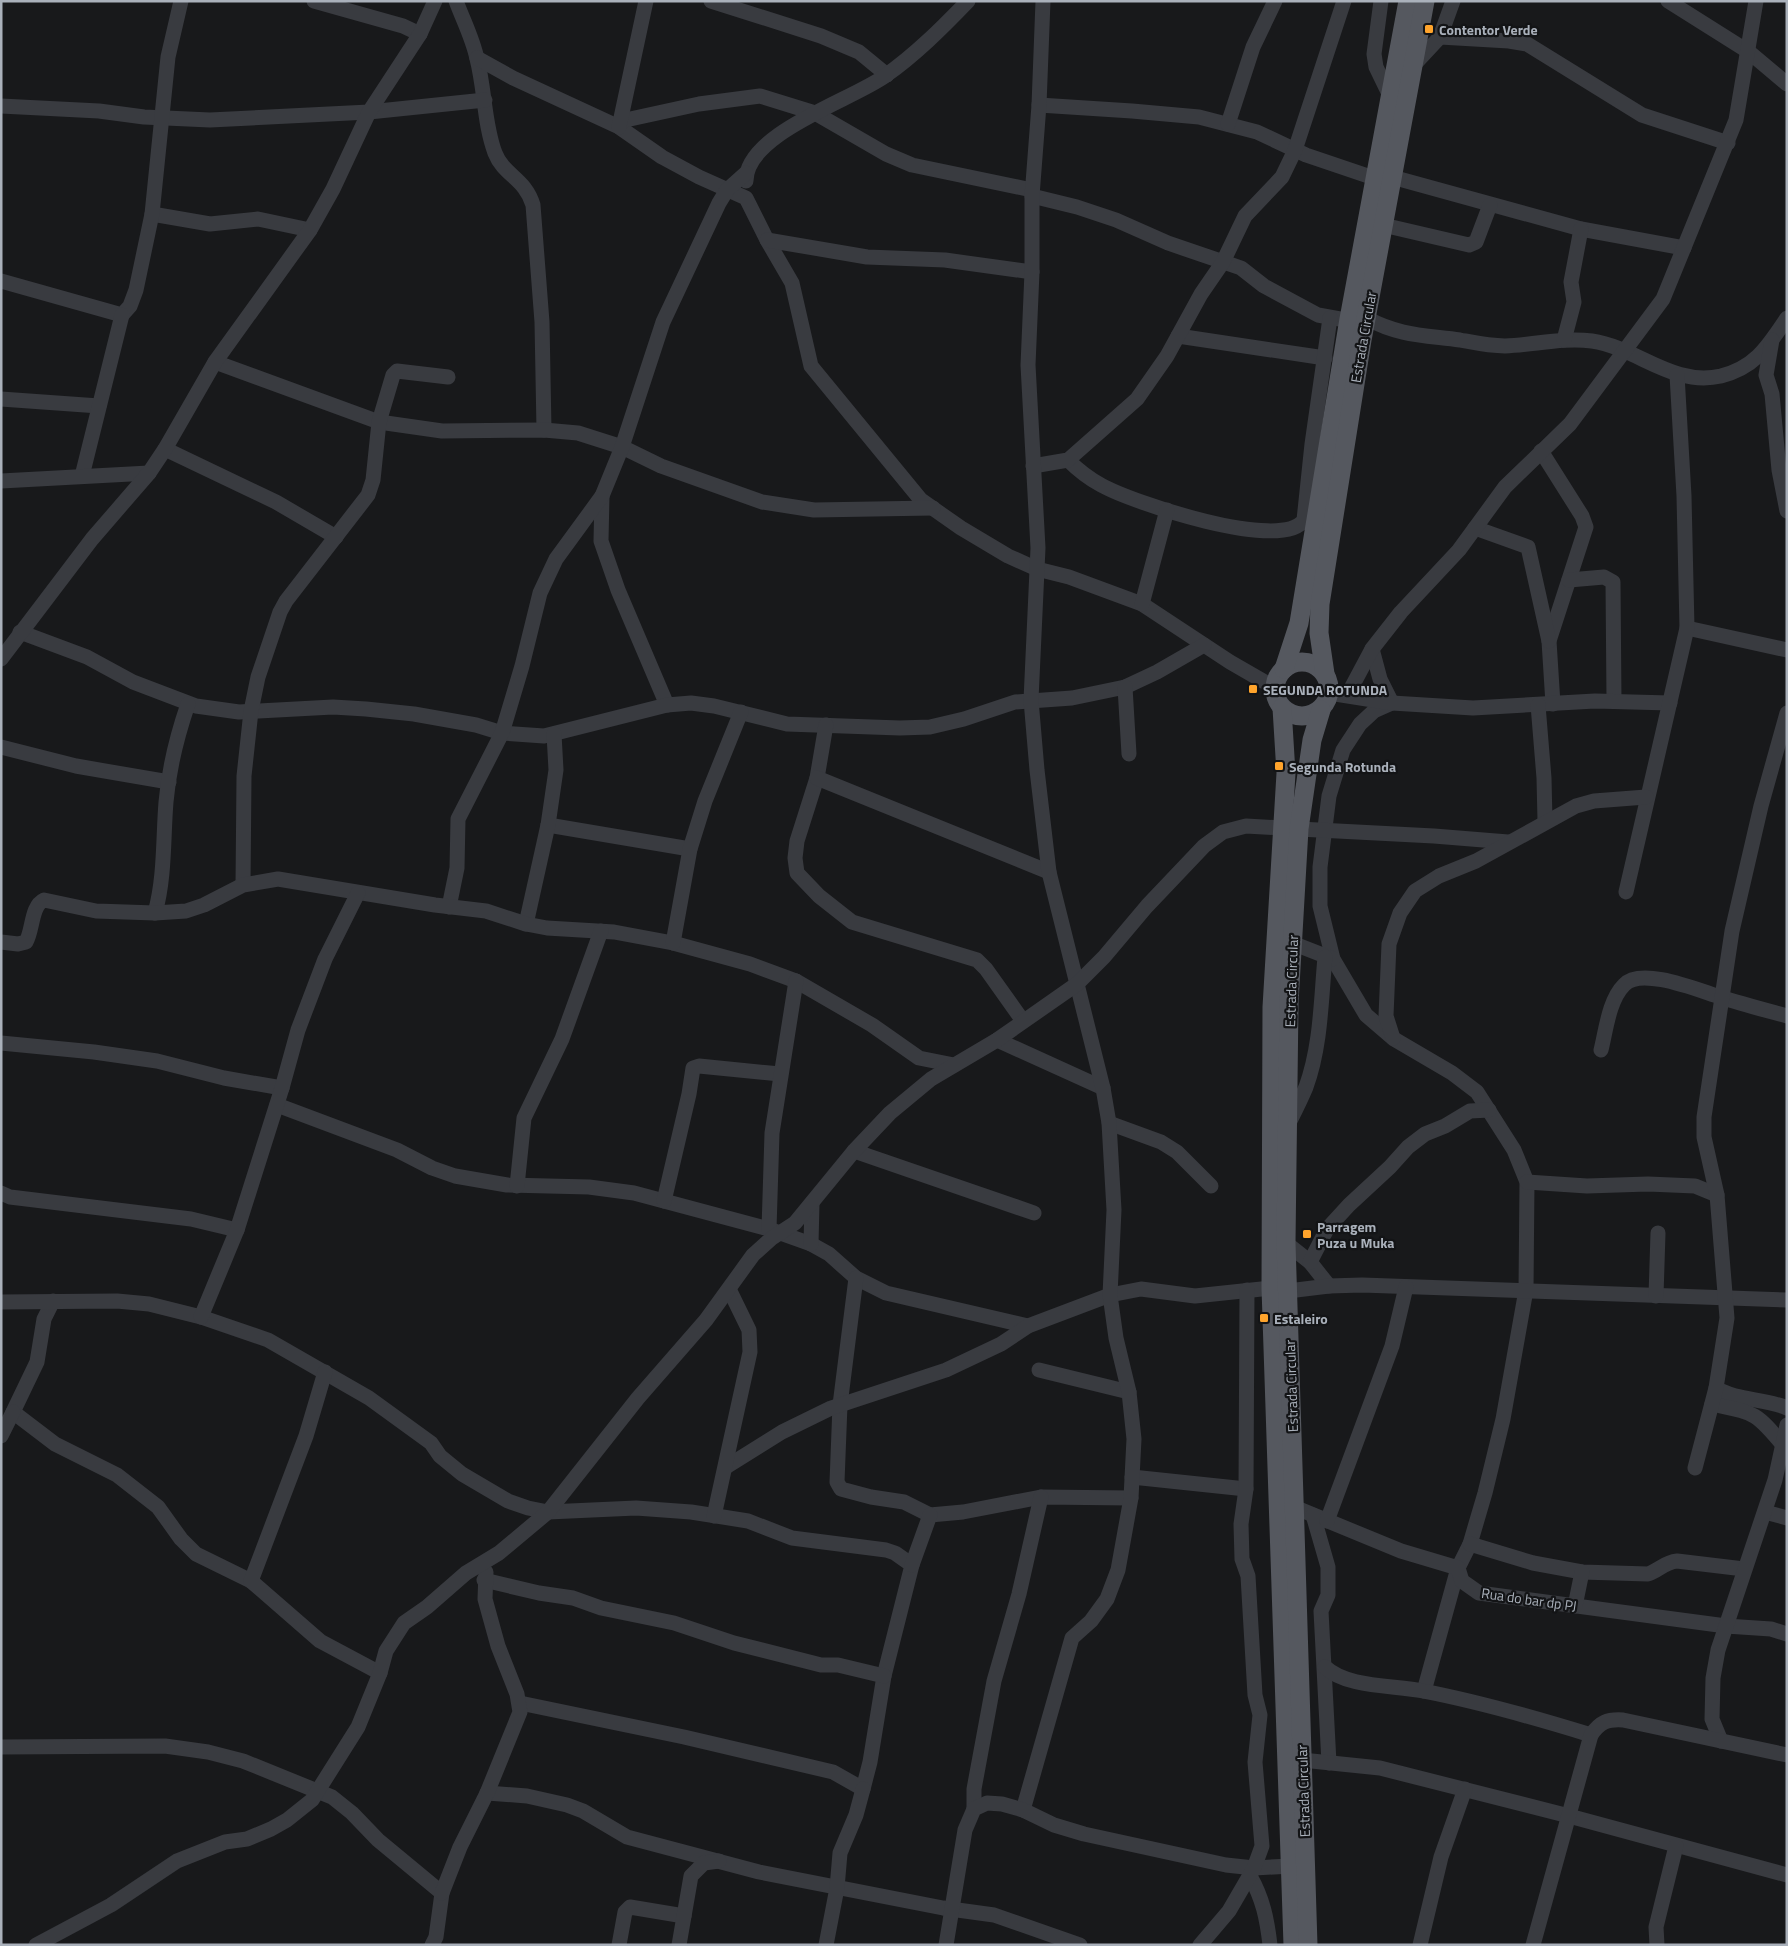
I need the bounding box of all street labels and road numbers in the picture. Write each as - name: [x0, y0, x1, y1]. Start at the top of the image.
- street label: Estrada Circular: [1345, 289, 1381, 384]
- street label: Estrada Circular: [1279, 934, 1303, 1028]
- street label: Estrada Circular: [1279, 1339, 1303, 1433]
- street label: Rua do bar dp PJ: [1480, 1582, 1578, 1616]
- street label: Estrada Circular: [1291, 1744, 1315, 1838]

